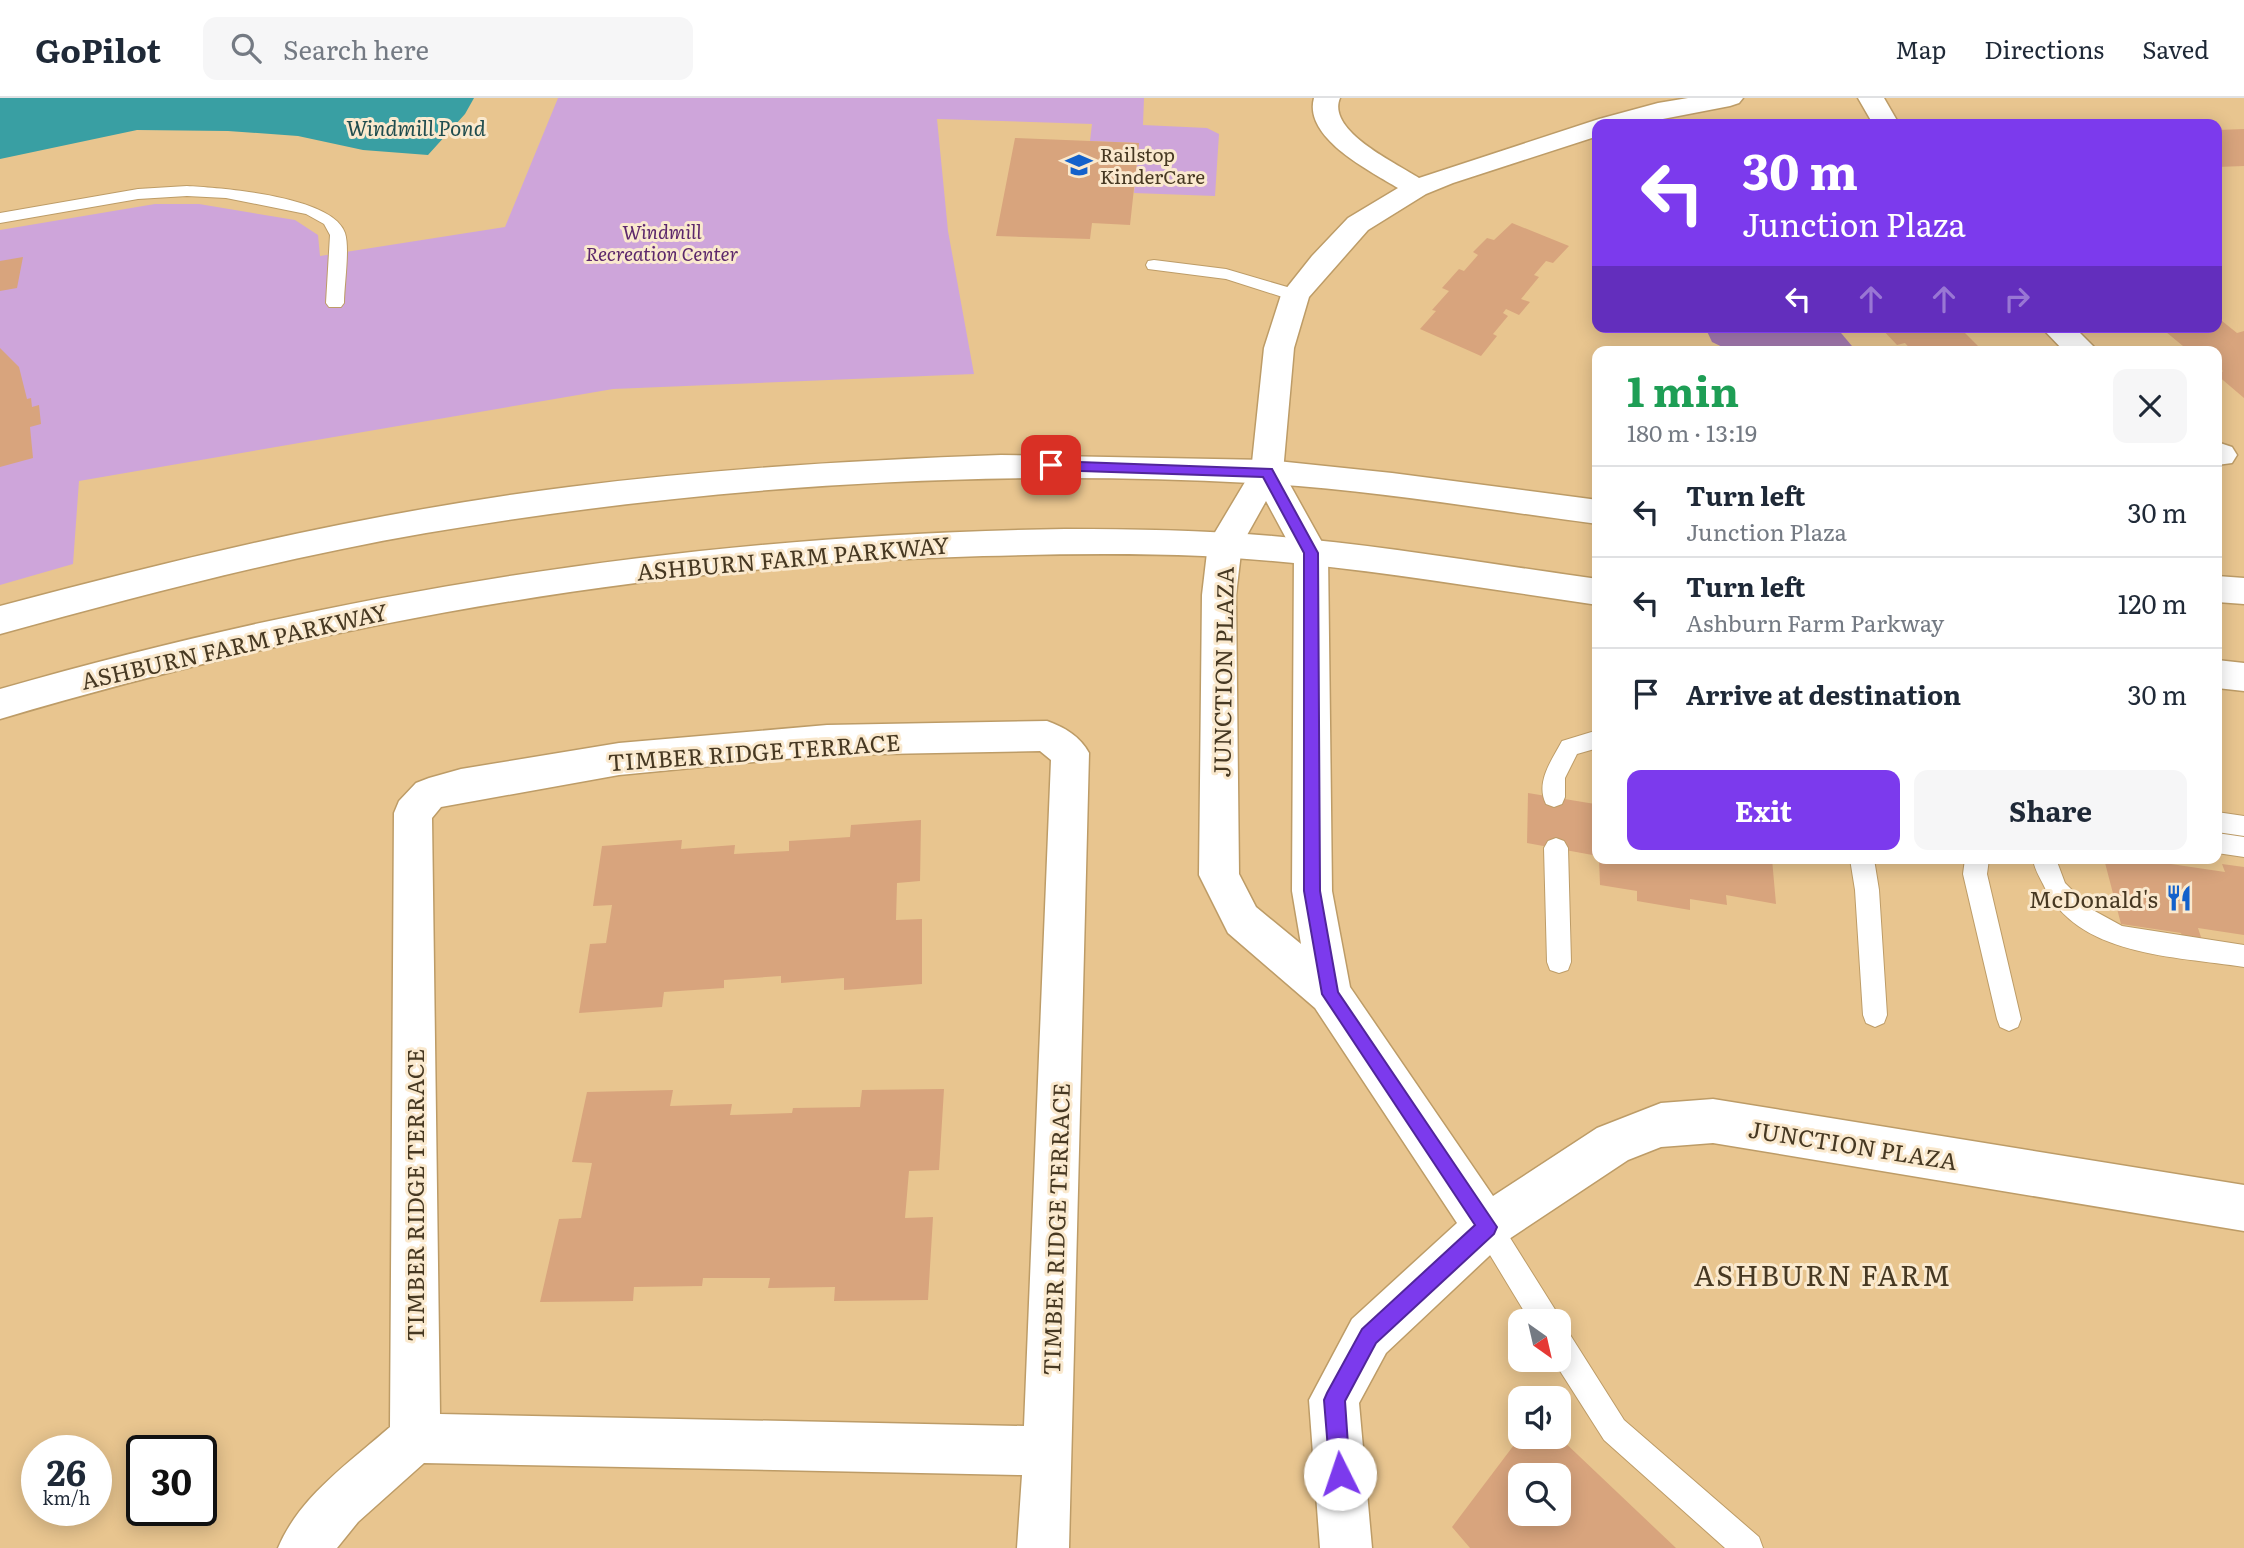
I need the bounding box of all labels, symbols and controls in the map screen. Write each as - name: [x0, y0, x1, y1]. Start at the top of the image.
- search box: [203, 17, 693, 80]
- text: GoPilot: [35, 24, 161, 73]
- icon: search: [227, 29, 265, 67]
- text: Search here: [283, 29, 429, 68]
- text: Map: [1895, 31, 1946, 66]
- text: Directions: [1984, 31, 2104, 66]
- text: Saved: [2142, 31, 2209, 66]
- water label: Windmill Pond: [346, 111, 486, 142]
- text: 30 m: [1742, 132, 1858, 205]
- place label: Railstop KinderCare: [1100, 140, 1205, 190]
- icon: left: [1627, 147, 1718, 238]
- school or university icon: Railstop KinderCare: [1064, 150, 1094, 180]
- text: Junction Plaza: [1742, 199, 1966, 247]
- park label: Windmill Recreation Center: [586, 217, 739, 267]
- icon: left: [1779, 280, 1817, 318]
- icon: ahead: [1852, 280, 1890, 318]
- icon: ahead: [1925, 280, 1963, 318]
- icon: right: [1998, 280, 2036, 318]
- text: 1 min: [1627, 358, 1739, 420]
- button: close: [2113, 369, 2187, 443]
- text: 180 m · 13:19: [1627, 415, 1757, 449]
- pin: [1021, 435, 1081, 495]
- icon: arrive: [1032, 446, 1070, 484]
- text: Turn left: [1686, 475, 1805, 514]
- text: 30 m: [2127, 492, 2187, 531]
- icon: left: [1627, 493, 1665, 531]
- text: Junction Plaza: [1686, 514, 1847, 548]
- street label: ASHBURN FARM PARKWAY: [635, 526, 951, 588]
- street label: JUNCTION PLAZA: [1203, 566, 1241, 778]
- text: Turn left: [1686, 566, 1805, 605]
- text: 120 m: [2118, 583, 2187, 622]
- icon: left: [1627, 584, 1665, 622]
- street label: ASHBURN FARM PARKWAY: [77, 593, 391, 697]
- text: Ashburn Farm Parkway: [1686, 605, 1944, 639]
- text: Arrive at destination: [1686, 674, 1961, 713]
- text: 30 m: [2127, 674, 2187, 713]
- icon: arrive: [1627, 675, 1665, 713]
- street label: TIMBER RIDGE TERRACE: [607, 724, 901, 778]
- button: Exit: [1627, 770, 1900, 850]
- button: Share: [1914, 770, 2187, 850]
- place label: McDonald's: [2029, 881, 2158, 915]
- restaurant icon: McDonald's: [2164, 883, 2194, 913]
- street label: TIMBER RIDGE TERRACE: [397, 1049, 431, 1341]
- street label: TIMBER RIDGE TERRACE: [1033, 1082, 1077, 1376]
- street label: JUNCTION PLAZA: [1746, 1111, 1960, 1177]
- district label: ASHBURN FARM: [1694, 1253, 1952, 1295]
- north arrow: [1508, 1309, 1572, 1372]
- map controls: [1508, 1309, 1571, 1526]
- button: sound: [1508, 1386, 1571, 1449]
- speed limit sign: 30: [126, 1435, 217, 1526]
- position arrow: [1303, 1437, 1377, 1511]
- text: 26: [47, 1445, 86, 1497]
- button: search: [1508, 1463, 1571, 1526]
- text: km/h: [43, 1484, 90, 1511]

